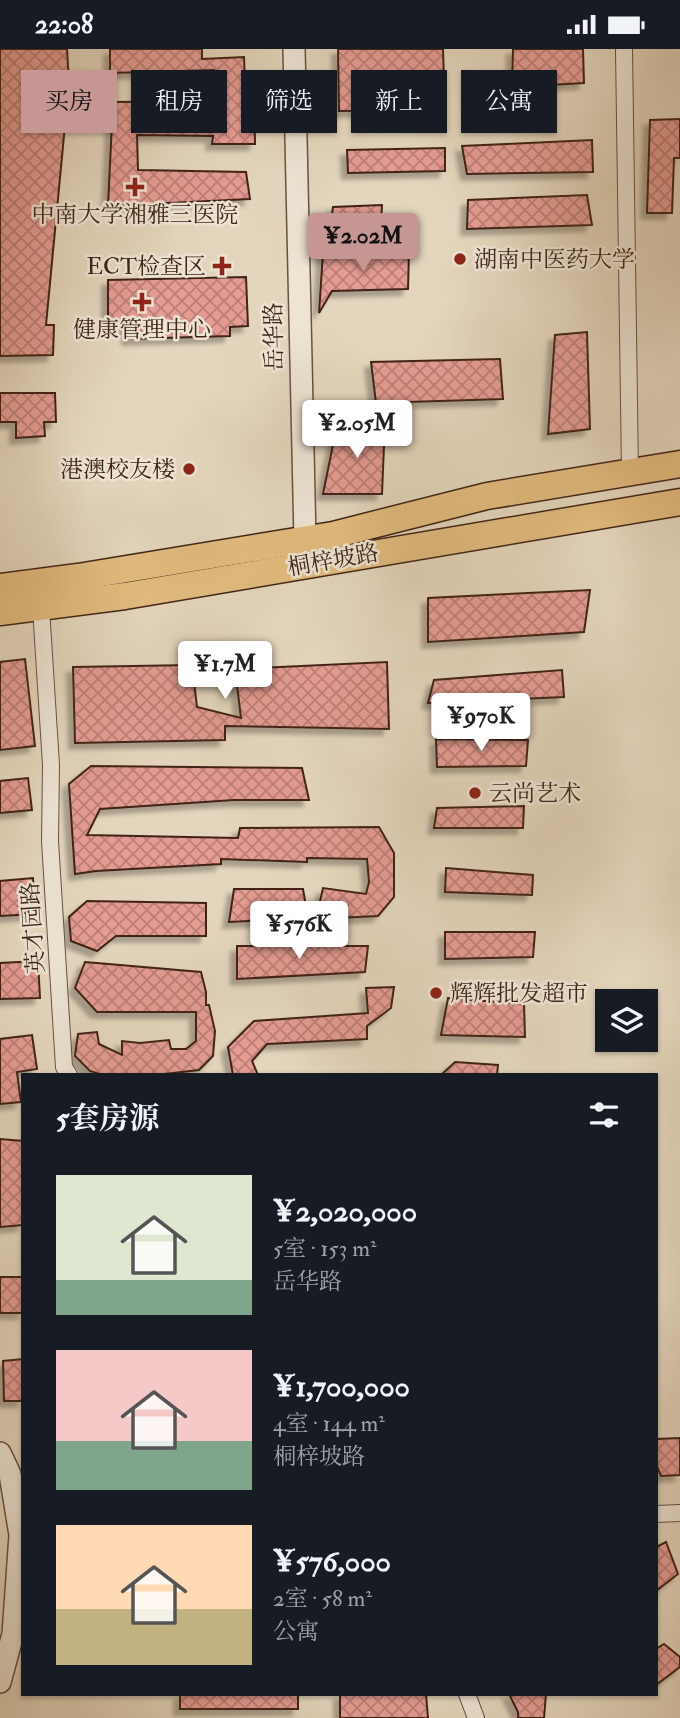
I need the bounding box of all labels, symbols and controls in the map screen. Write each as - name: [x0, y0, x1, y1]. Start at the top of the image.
- text: 22:08: [35, 9, 93, 41]
- chip: 买房: [21, 70, 117, 133]
- chip: 租房: [131, 70, 227, 133]
- chip: 筛选: [241, 70, 337, 133]
- chip: 新上: [351, 70, 447, 133]
- chip: 公寓: [461, 70, 557, 133]
- marker: 中南大学湘雅三医院: [125, 177, 145, 197]
- place label: 中南大学湘雅三医院: [32, 200, 239, 229]
- pin: ¥2.02M: [306, 213, 420, 273]
- text: ¥2.02M: [323, 221, 403, 250]
- place label: 湖南中医药大学: [474, 245, 635, 274]
- marker: 湖南中医药大学: [452, 251, 468, 267]
- place label: ECT检查区: [87, 252, 206, 281]
- marker: ECT检查区: [212, 256, 232, 276]
- marker: 健康管理中心: [132, 292, 152, 312]
- street label: 岳华路: [259, 302, 289, 372]
- place label: 健康管理中心: [73, 315, 211, 344]
- pin: ¥2.05M: [300, 401, 414, 460]
- text: ¥2.05M: [318, 408, 396, 437]
- place label: 港澳校友楼: [60, 455, 175, 484]
- marker: 港澳校友楼: [181, 461, 197, 477]
- street label: 桐梓坡路: [285, 538, 381, 582]
- pin: ¥1.7M: [176, 641, 274, 701]
- text: ¥1.7M: [194, 649, 256, 678]
- pin: ¥970K: [432, 693, 530, 753]
- text: ¥970K: [447, 701, 515, 730]
- place label: 云尚艺术: [489, 779, 581, 808]
- marker: 云尚艺术: [467, 785, 483, 801]
- street label: 英才园路: [15, 881, 51, 975]
- pin: ¥576K: [250, 901, 348, 961]
- text: ¥576K: [266, 909, 332, 938]
- place label: 辉辉批发超市: [450, 979, 588, 1008]
- marker: 辉辉批发超市: [428, 985, 444, 1001]
- map controls: [595, 989, 658, 1052]
- button: layers: [595, 989, 658, 1052]
- icon: filters: [585, 1096, 623, 1134]
- text: 5套房源: [56, 1100, 159, 1137]
- text: ¥2,020,000: [273, 1193, 417, 1230]
- icon: home: [112, 1203, 196, 1287]
- text: 5室 · 153 m²: [273, 1234, 377, 1263]
- text: 岳华路: [273, 1267, 342, 1296]
- text: ¥1,700,000: [273, 1368, 410, 1405]
- icon: home: [112, 1378, 196, 1462]
- text: 4室 · 144 m²: [273, 1409, 385, 1438]
- text: 桐梓坡路: [273, 1442, 365, 1471]
- text: ¥576,000: [273, 1543, 391, 1580]
- icon: home: [112, 1553, 196, 1637]
- text: 2室 · 58 m²: [273, 1584, 372, 1613]
- text: 公寓: [273, 1617, 319, 1646]

